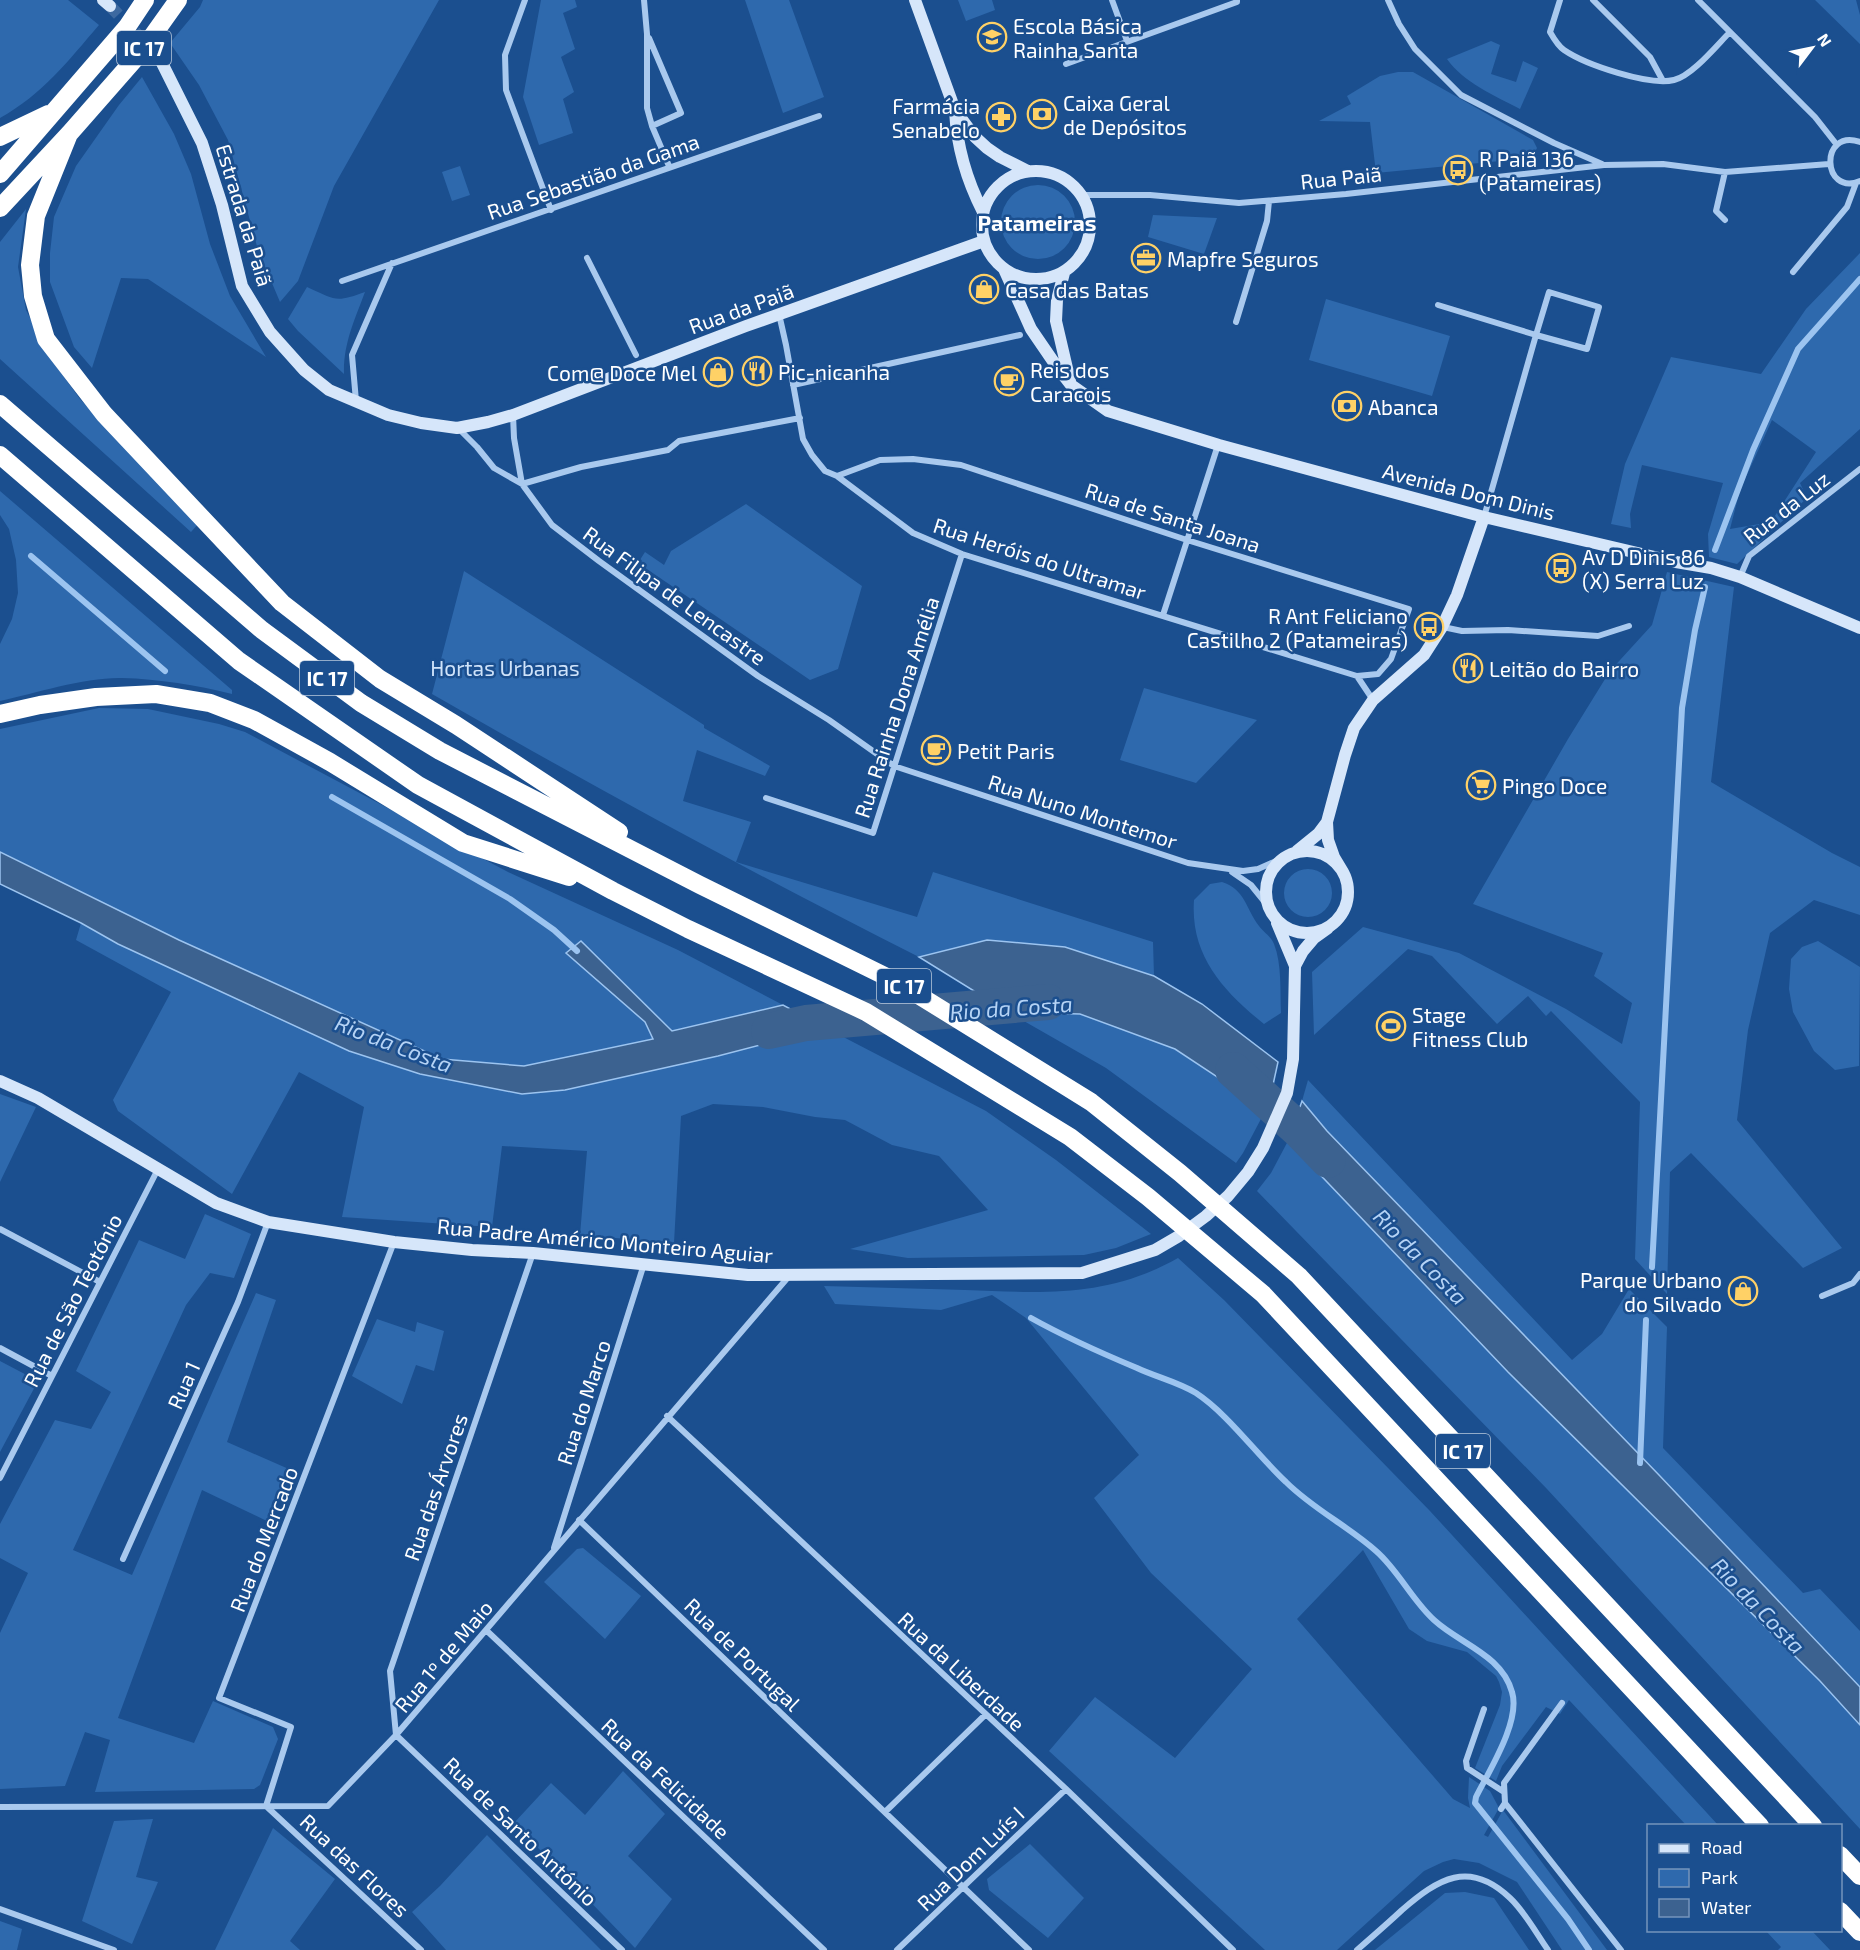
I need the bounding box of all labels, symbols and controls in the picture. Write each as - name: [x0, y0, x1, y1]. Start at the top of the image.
- place label: Escola Básica Rainha Santa: [1013, 13, 1142, 62]
- north arrow: [1782, 18, 1842, 78]
- school or university icon: Escola Básica Rainha Santa: [976, 21, 1008, 53]
- text: N: [1814, 30, 1836, 50]
- road number: IC 17: [117, 31, 171, 65]
- place label: Caixa Geral de Depósitos: [1063, 90, 1187, 139]
- place label: Farmácia Senabelo: [892, 93, 980, 142]
- bank icon: Caixa Geral de Depósitos: [1026, 98, 1058, 130]
- pharmacy icon: Farmácia Senabelo: [985, 101, 1017, 133]
- street label: Rua Sebastião da Gama: [484, 128, 702, 224]
- street label: Estrada da Paiã: [211, 141, 279, 289]
- place label: R Paiã 136 (Patameiras): [1479, 146, 1601, 195]
- bus stop icon: R Paiã 136 (Patameiras): [1442, 154, 1474, 186]
- street label: Rua Paiã: [1299, 160, 1383, 194]
- district label: Patameiras: [977, 209, 1097, 235]
- office icon: Mapfre Seguros: [1130, 242, 1162, 274]
- place label: Mapfre Seguros: [1167, 246, 1319, 271]
- shop icon: Casa das Batas: [968, 273, 1000, 305]
- street label: Rua da Paiã: [685, 277, 797, 339]
- place label: Casa das Batas: [1005, 277, 1149, 302]
- restaurant icon: Pic-nicanha: [741, 355, 773, 387]
- shop icon: Com@ Doce Mel: [702, 356, 734, 388]
- place label: Reis dos Caracois: [1030, 357, 1111, 406]
- place label: Pic-nicanha: [778, 359, 890, 384]
- place label: Com@ Doce Mel: [547, 360, 698, 385]
- cafe icon: Reis dos Caracois: [993, 365, 1025, 397]
- bank icon: Abanca: [1331, 390, 1363, 422]
- place label: Abanca: [1368, 394, 1439, 419]
- street label: Avenida Dom Dinis: [1380, 457, 1558, 525]
- street label: Rua da Luz: [1738, 465, 1834, 549]
- street label: Rua de Santa Joana: [1082, 477, 1264, 557]
- street label: Rua Heróis do Ultramar: [931, 512, 1150, 604]
- street label: Rua Filipa de Lencastre: [579, 520, 771, 670]
- place label: Av D Dinis 86 (X) Serra Luz: [1582, 544, 1705, 593]
- bus stop icon: Av D Dinis 86 (X) Serra Luz: [1545, 552, 1577, 584]
- street label: Rua Rainha Dona Amélia: [848, 593, 944, 821]
- place label: R Ant Feliciano Castilho 2 (Patameiras): [1187, 603, 1408, 652]
- bus stop icon: R Ant Feliciano Castilho 2 (Patameiras): [1413, 611, 1445, 643]
- restaurant icon: Leitão do Bairro: [1452, 652, 1484, 684]
- park label: Hortas Urbanas: [430, 655, 580, 680]
- place label: Leitão do Bairro: [1489, 656, 1639, 681]
- road number: IC 17: [300, 661, 354, 695]
- cafe icon: Petit Paris: [920, 734, 952, 766]
- place label: Petit Paris: [957, 738, 1055, 763]
- street label: Rua Nuno Montemor: [985, 769, 1181, 854]
- supermarket icon: Pingo Doce: [1465, 769, 1497, 801]
- place label: Pingo Doce: [1502, 773, 1607, 798]
- road number: IC 17: [877, 969, 931, 1003]
- water label: Rio da Costa: [949, 990, 1073, 1024]
- place label: Stage Fitness Club: [1412, 1002, 1528, 1051]
- water label: Rio da Costa: [332, 1009, 456, 1077]
- sports icon: Stage Fitness Club: [1375, 1010, 1407, 1042]
- water label: Rio da Costa: [1369, 1203, 1473, 1309]
- street label: Rua de São Teotónio: [18, 1209, 126, 1391]
- street label: Rua Padre Américo Monteiro Aguiar: [436, 1213, 774, 1267]
- place label: Parque Urbano do Silvado: [1580, 1267, 1722, 1316]
- shop icon: Parque Urbano do Silvado: [1727, 1275, 1759, 1307]
- street label: Rua do Marco: [551, 1336, 615, 1468]
- street label: Rua 1: [162, 1357, 204, 1413]
- street label: Rua das Árvores: [398, 1410, 472, 1564]
- road number: IC 17: [1436, 1434, 1490, 1468]
- street label: Rua do Mercado: [224, 1463, 302, 1615]
- water label: Rio da Costa: [1707, 1552, 1811, 1658]
- street label: Rua de Portugal: [680, 1593, 807, 1716]
- street label: Rua 1º de Maio: [389, 1595, 497, 1717]
- street label: Rua da Liberdade: [894, 1606, 1030, 1736]
- street label: Rua da Felicidade: [597, 1712, 735, 1844]
- street label: Rua de Santo António: [439, 1751, 603, 1911]
- street label: Rua Dom Luís I: [911, 1801, 1029, 1915]
- street label: Rua das Flores: [295, 1808, 415, 1922]
- legend: [1647, 1824, 1842, 1932]
- text: Road: [1701, 1836, 1742, 1858]
- text: Park: [1701, 1866, 1738, 1888]
- text: Water: [1701, 1896, 1751, 1918]

